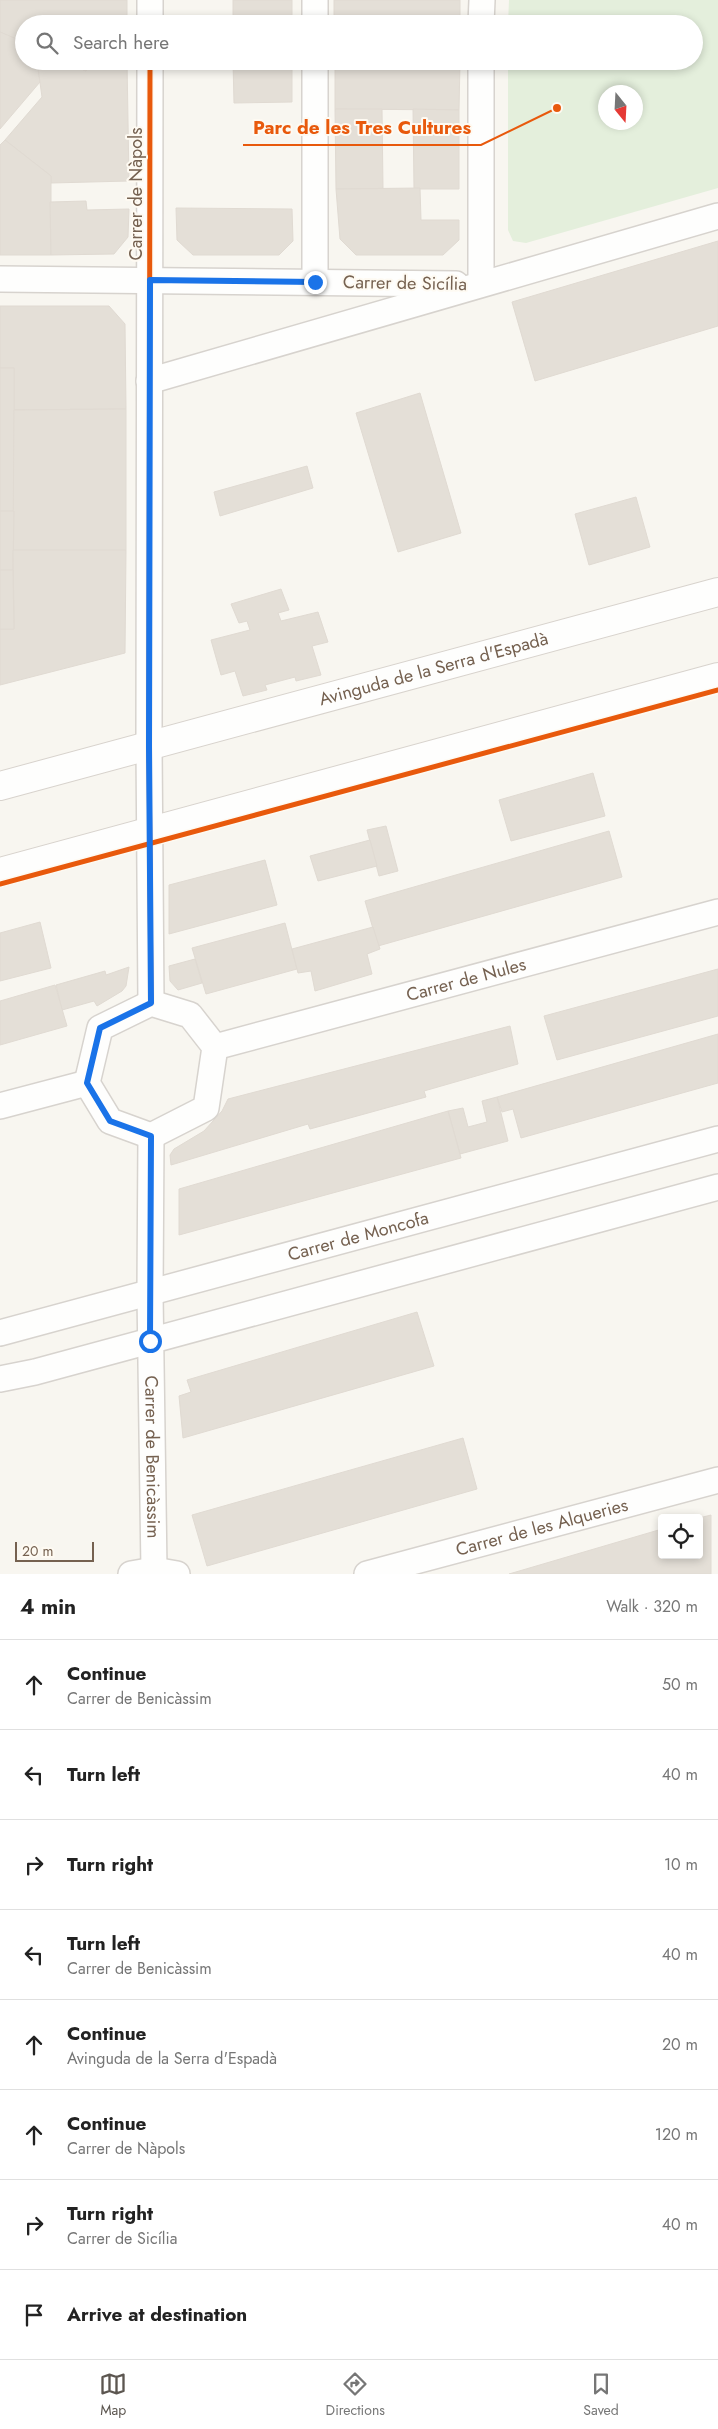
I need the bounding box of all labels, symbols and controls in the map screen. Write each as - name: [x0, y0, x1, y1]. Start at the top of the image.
- search box: [15, 15, 703, 70]
- icon: search: [33, 29, 61, 57]
- text: Search here: [73, 29, 169, 56]
- north arrow: [598, 85, 643, 130]
- callout: Parc de les Tres Cultures: [243, 111, 481, 145]
- text: Parc de les Tres Cultures: [253, 114, 471, 141]
- street label: Carrer de Nàpols: [123, 127, 149, 261]
- street label: Carrer de Sicília: [343, 269, 467, 297]
- route end: [304, 271, 327, 294]
- street label: Avinguda de la Serra d'Espadà: [316, 626, 551, 712]
- street label: Carrer de Nules: [403, 951, 529, 1008]
- street label: Carrer de Moncofa: [285, 1205, 432, 1268]
- route start: [139, 1330, 162, 1353]
- street label: Carrer de Benicàssim: [138, 1375, 167, 1539]
- street label: Carrer de les Alqueries: [453, 1492, 631, 1563]
- map controls: [658, 1514, 703, 1559]
- button: locate: [658, 1514, 703, 1559]
- scale bar: [15, 1539, 94, 1562]
- text: 20 m: [22, 1541, 54, 1561]
- text: 4 min: [20, 1592, 76, 1622]
- text: Walk · 320 m: [606, 1595, 698, 1618]
- text: Continue: [67, 1660, 146, 1687]
- icon: ahead: [20, 1671, 48, 1699]
- text: 50 m: [662, 1673, 698, 1696]
- text: Carrer de Benicàssim: [67, 1687, 212, 1710]
- icon: left: [20, 1761, 48, 1789]
- text: Turn left: [67, 1761, 140, 1788]
- text: 40 m: [662, 1763, 698, 1786]
- icon: right: [20, 1851, 48, 1879]
- text: Turn right: [67, 1851, 153, 1878]
- text: 10 m: [664, 1853, 698, 1876]
- text: Turn left: [67, 1930, 140, 1957]
- icon: left: [20, 1941, 48, 1969]
- text: 40 m: [662, 1943, 698, 1966]
- text: Carrer de Benicàssim: [67, 1957, 212, 1980]
- text: Continue: [67, 2020, 146, 2047]
- icon: ahead: [20, 2031, 48, 2059]
- text: 20 m: [662, 2033, 698, 2056]
- text: Avinguda de la Serra d'Espadà: [67, 2047, 277, 2070]
- text: Continue: [67, 2110, 146, 2137]
- icon: ahead: [20, 2121, 48, 2149]
- text: 120 m: [655, 2123, 698, 2146]
- text: Carrer de Nàpols: [67, 2137, 185, 2160]
- text: Turn right: [67, 2200, 153, 2227]
- icon: right: [20, 2211, 48, 2239]
- text: 40 m: [662, 2213, 698, 2236]
- text: Carrer de Sicília: [67, 2227, 177, 2250]
- icon: arrive: [20, 2301, 48, 2329]
- text: Arrive at destination: [67, 2301, 247, 2328]
- tab: Map: [99, 2370, 127, 2420]
- tab: Directions: [326, 2370, 385, 2420]
- tab: Saved: [583, 2370, 619, 2420]

